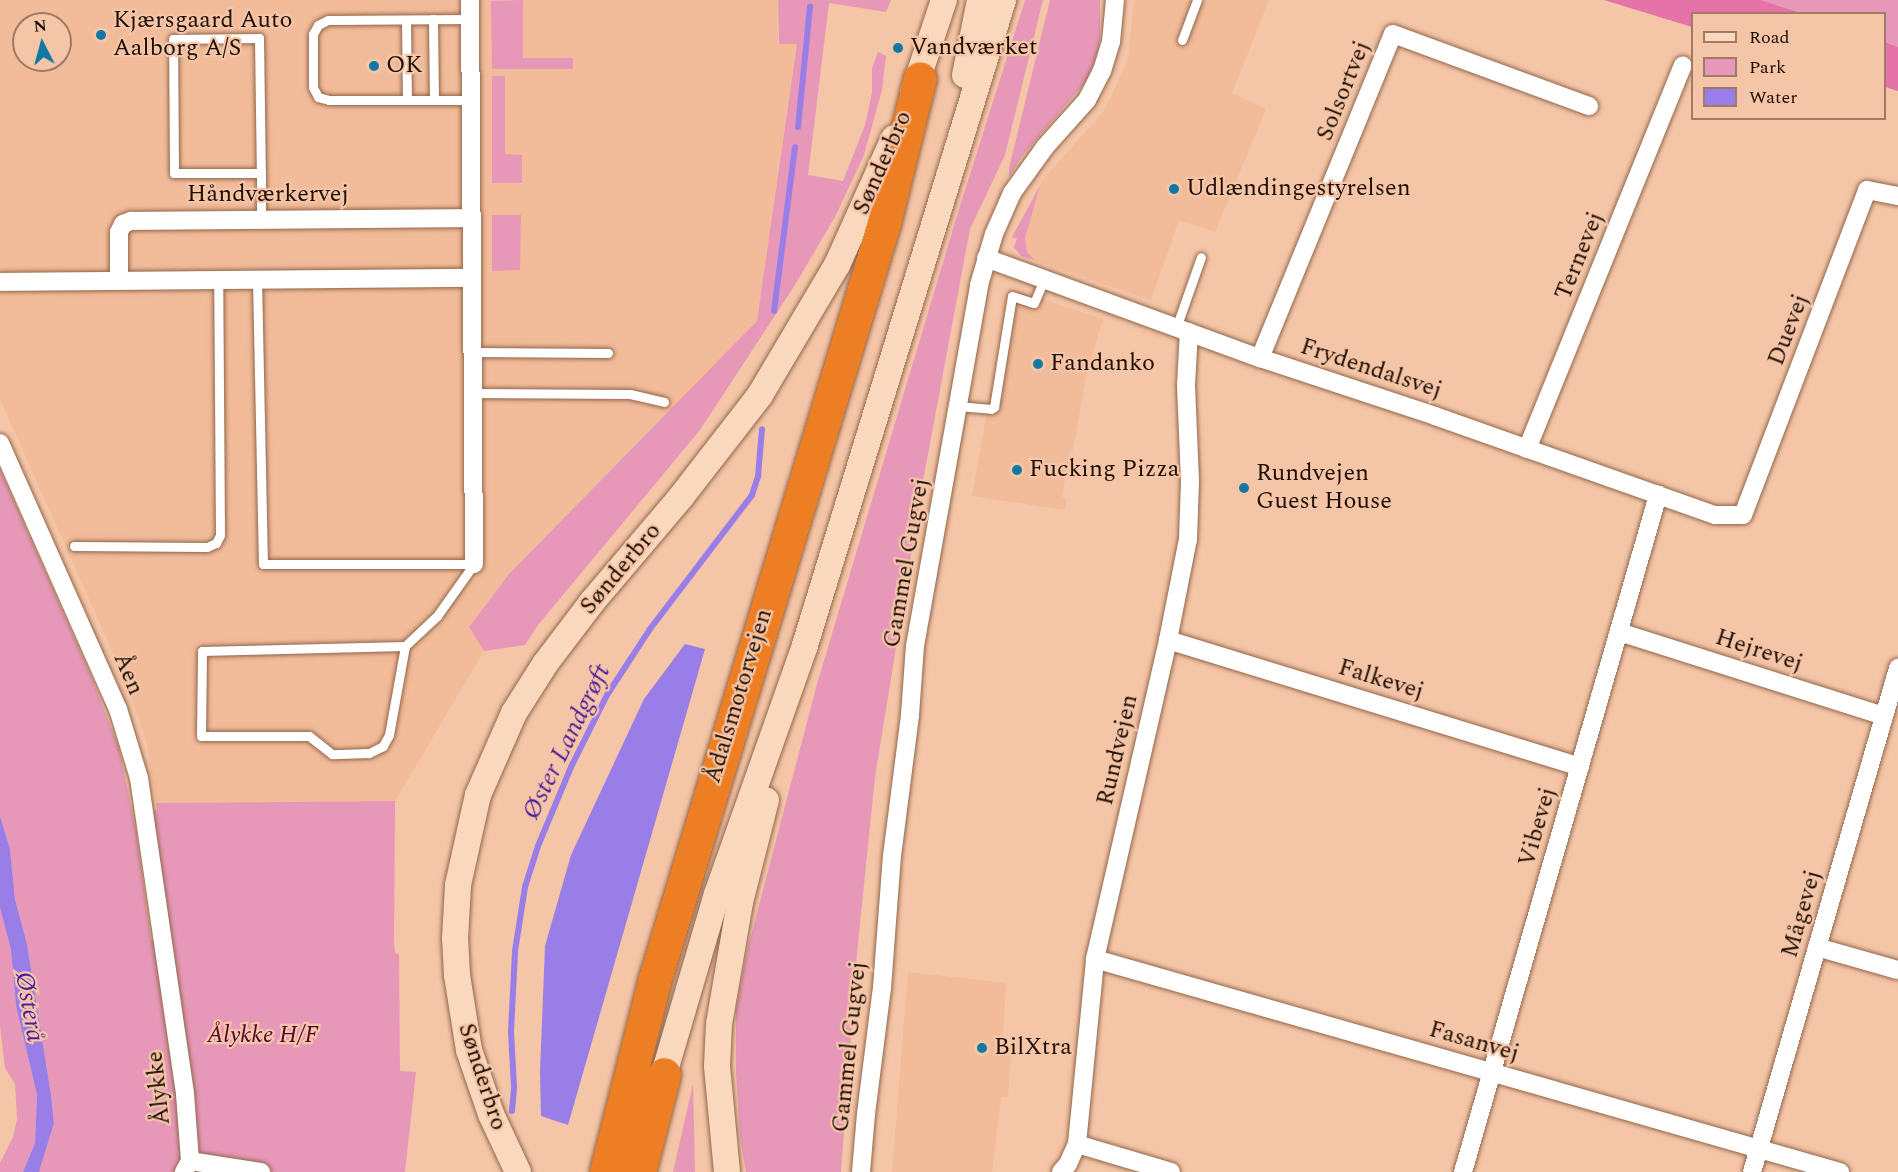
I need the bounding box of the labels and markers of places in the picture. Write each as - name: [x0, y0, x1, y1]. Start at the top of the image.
- place label: Kjærsgaard Auto Aalborg A/S: [113, 7, 292, 63]
- marker: Kjærsgaard Auto Aalborg A/S: [94, 28, 108, 42]
- place label: Vandværket: [910, 34, 1037, 62]
- marker: Vandværket: [891, 41, 905, 55]
- place label: OK: [386, 52, 423, 80]
- marker: OK: [367, 59, 381, 73]
- place label: Udlændingestyrelsen: [1186, 175, 1411, 203]
- marker: Udlændingestyrelsen: [1167, 182, 1181, 196]
- place label: Fandanko: [1050, 350, 1155, 378]
- marker: Fandanko: [1031, 357, 1045, 371]
- place label: Fucking Pizza: [1029, 456, 1180, 484]
- place label: Rundvejen Guest House: [1256, 460, 1392, 516]
- marker: Fucking Pizza: [1010, 463, 1024, 477]
- marker: Rundvejen Guest House: [1237, 481, 1251, 495]
- place label: BilXtra: [994, 1034, 1072, 1062]
- marker: BilXtra: [975, 1041, 989, 1055]

